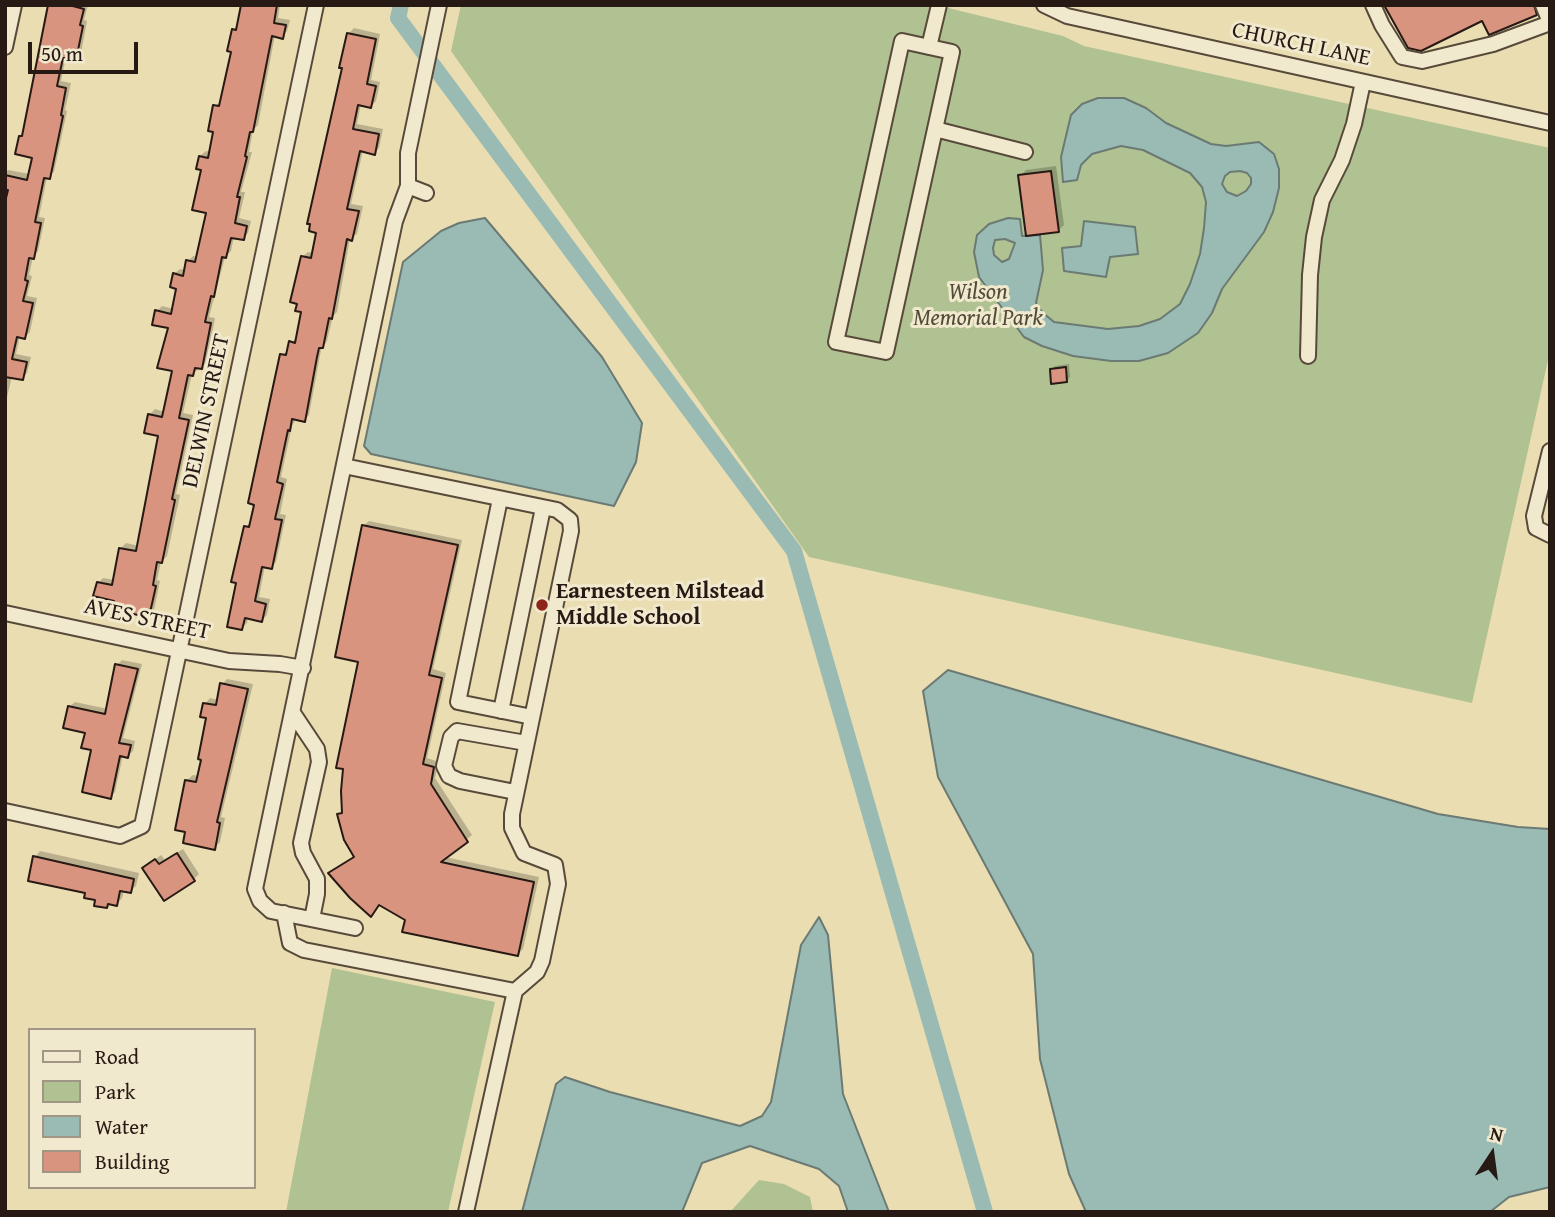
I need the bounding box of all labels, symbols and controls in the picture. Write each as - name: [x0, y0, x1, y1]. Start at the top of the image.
- street label: CHURCH LANE: [1229, 17, 1373, 73]
- scale bar: [32, 28, 142, 72]
- text: 50 m: [41, 38, 83, 69]
- park label: Wilson Memorial Park: [913, 279, 1043, 333]
- street label: DELWIN STREET: [177, 332, 237, 490]
- place label: Earnesteen Milstead Middle School: [556, 578, 764, 632]
- street label: AVES STREET: [81, 593, 213, 647]
- marker: Earnesteen Milstead Middle School: [534, 597, 550, 613]
- legend: [28, 1028, 256, 1189]
- text: Road: [95, 1041, 139, 1072]
- text: Park: [95, 1076, 136, 1107]
- text: Water: [95, 1111, 148, 1142]
- text: N: [1487, 1118, 1506, 1149]
- north arrow: [1457, 1119, 1527, 1189]
- text: Building: [95, 1146, 169, 1177]

